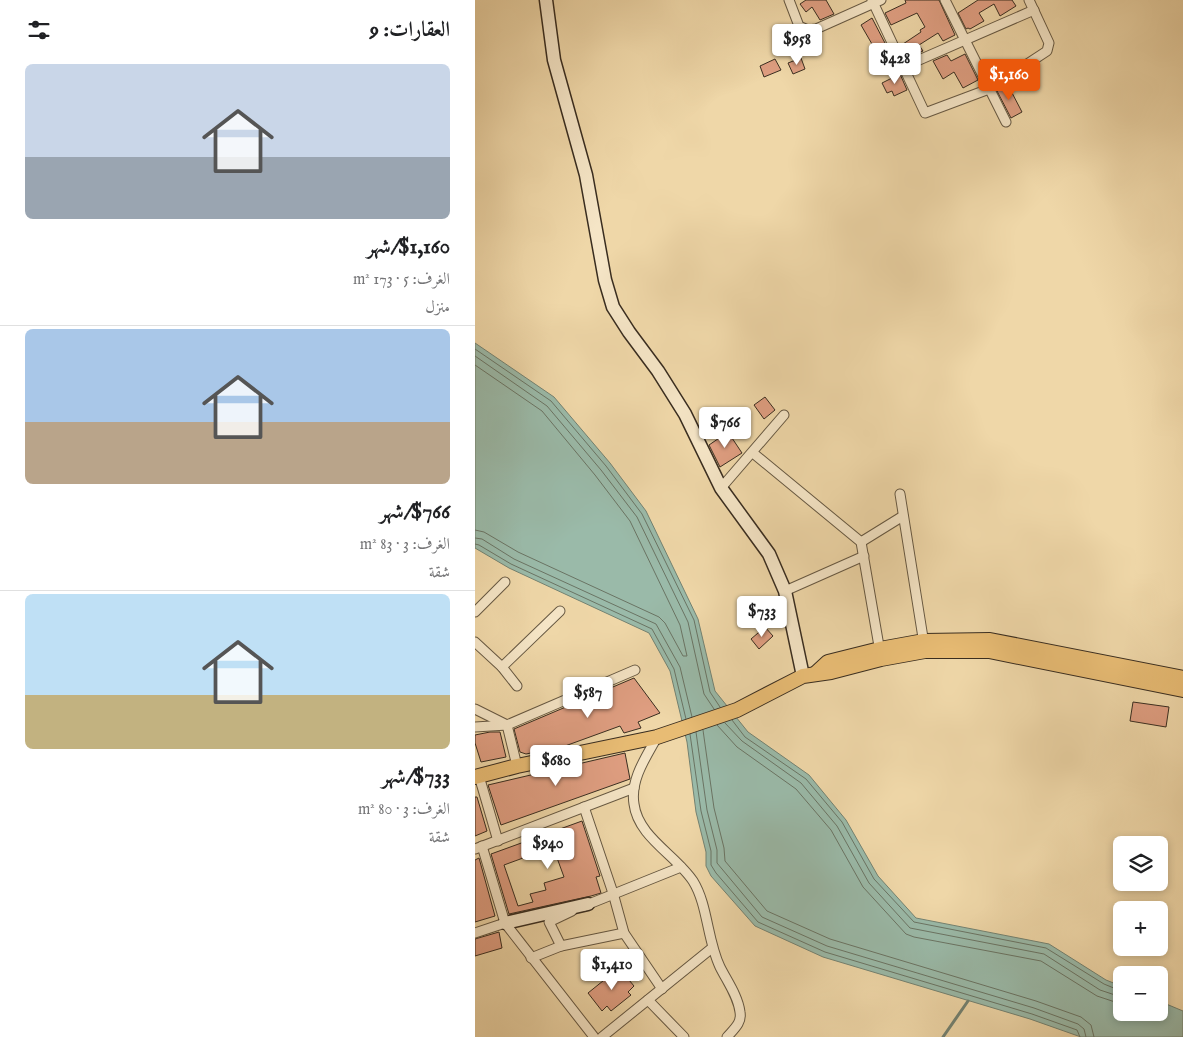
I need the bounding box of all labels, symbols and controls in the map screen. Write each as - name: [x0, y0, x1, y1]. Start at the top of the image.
- icon: filters: [25, 16, 53, 44]
- text: العقارات: 9: [370, 17, 450, 44]
- pin: $958: [767, 23, 827, 66]
- text: $958: [783, 30, 811, 50]
- pin: $428: [865, 42, 925, 85]
- text: $428: [880, 49, 910, 69]
- pin: $1,160: [968, 58, 1050, 101]
- text: $1,160: [989, 65, 1029, 85]
- icon: home: [193, 96, 283, 186]
- text: $1,160/شهر: [367, 234, 450, 261]
- text: الغرف: 5 · 173 m²: [353, 270, 450, 290]
- text: منزل: [425, 298, 450, 318]
- icon: home: [193, 362, 283, 452]
- pin: $766: [695, 406, 755, 449]
- text: $766: [710, 413, 740, 433]
- text: $766/شهر: [380, 499, 450, 526]
- text: الغرف: 3 · 83 m²: [360, 535, 450, 555]
- text: شقة: [429, 563, 450, 583]
- pin: $733: [732, 596, 792, 638]
- text: $733: [748, 602, 776, 622]
- icon: home: [193, 627, 283, 717]
- pin: $587: [558, 676, 618, 719]
- text: $587: [574, 683, 602, 703]
- pin: $680: [526, 744, 586, 787]
- text: $680: [541, 751, 571, 771]
- text: $733/شهر: [382, 764, 450, 791]
- text: الغرف: 3 · 80 m²: [358, 800, 450, 820]
- text: شقة: [429, 828, 450, 848]
- pin: $940: [518, 828, 578, 870]
- text: $940: [532, 834, 564, 854]
- map controls: [1113, 836, 1168, 1021]
- button: layers: [1113, 836, 1168, 891]
- button: +: [1113, 901, 1168, 956]
- pin: $1,410: [571, 948, 653, 991]
- text: $1,410: [591, 955, 633, 975]
- button: −: [1113, 966, 1168, 1021]

